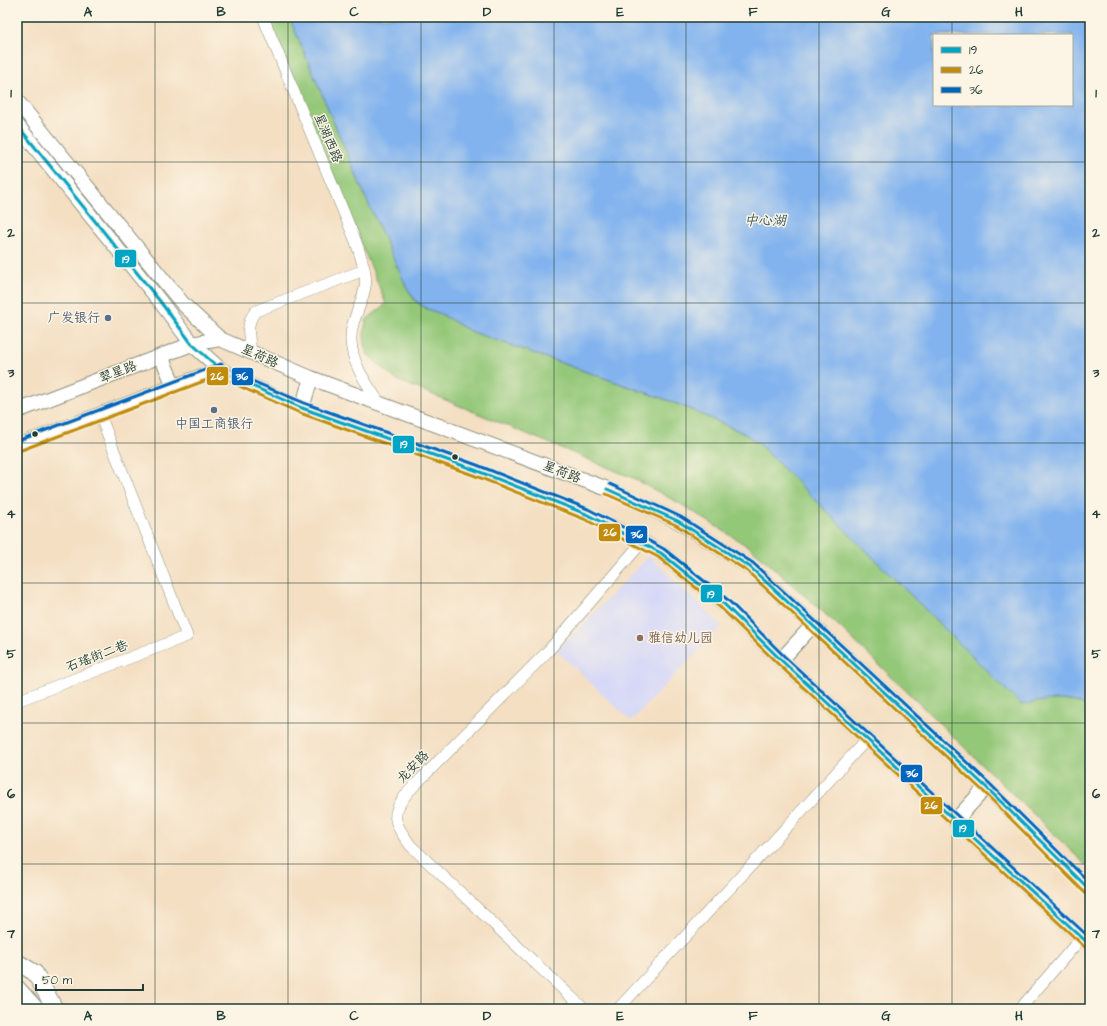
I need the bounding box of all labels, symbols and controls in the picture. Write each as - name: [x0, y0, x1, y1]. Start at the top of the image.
- text: A: [84, 3, 93, 21]
- text: B: [216, 3, 226, 21]
- text: C: [349, 3, 359, 21]
- text: D: [483, 3, 492, 21]
- text: E: [616, 3, 624, 21]
- text: F: [748, 3, 758, 21]
- text: G: [881, 3, 891, 21]
- text: H: [1015, 3, 1023, 21]
- legend: [933, 34, 1073, 106]
- text: 19: [969, 42, 978, 59]
- text: 26: [969, 62, 984, 79]
- text: 36: [969, 82, 983, 99]
- text: 1: [10, 84, 12, 102]
- text: 1: [1095, 84, 1097, 102]
- street label: 星湖西路: [310, 111, 346, 165]
- water label: 中心湖: [744, 211, 788, 231]
- text: 2: [6, 224, 15, 242]
- text: 2: [1091, 224, 1100, 242]
- line badge: 19: [114, 249, 137, 268]
- text: 19: [122, 252, 130, 267]
- place label: 广发银行: [48, 309, 100, 327]
- marker: 广发银行: [103, 313, 113, 323]
- street label: 星荷路: [239, 340, 281, 372]
- street label: 翠星路: [97, 357, 139, 387]
- text: 3: [7, 364, 15, 382]
- text: 3: [1092, 364, 1100, 382]
- line badge: 26: [206, 366, 229, 386]
- line badge: 36: [231, 367, 254, 386]
- text: 26: [209, 369, 224, 384]
- text: 36: [235, 369, 248, 384]
- marker: 中国工商银行: [209, 405, 219, 415]
- place label: 中国工商银行: [175, 415, 253, 433]
- unlabelled marker: [30, 429, 40, 439]
- line badge: 19: [392, 435, 415, 454]
- text: 19: [400, 437, 408, 452]
- unlabelled marker: [450, 452, 460, 462]
- street label: 星荷路: [541, 457, 583, 487]
- text: 4: [7, 505, 16, 523]
- text: 4: [1092, 505, 1101, 523]
- line badge: 26: [598, 523, 621, 542]
- text: 26: [602, 525, 617, 540]
- line badge: 36: [625, 525, 648, 544]
- text: 36: [630, 527, 643, 542]
- line badge: 19: [700, 584, 723, 603]
- text: 19: [707, 587, 715, 602]
- place label: 雅信幼儿园: [648, 629, 713, 647]
- marker: 雅信幼儿园: [635, 633, 645, 643]
- street label: 石瑶街二巷: [63, 636, 131, 676]
- text: 5: [6, 645, 16, 663]
- text: 5: [1091, 645, 1101, 663]
- street label: 龙安路: [393, 747, 433, 787]
- line badge: 36: [900, 764, 923, 783]
- text: 36: [905, 766, 918, 781]
- text: 6: [7, 785, 16, 803]
- text: 6: [1092, 785, 1101, 803]
- line badge: 26: [920, 796, 943, 815]
- text: 26: [923, 798, 938, 813]
- line badge: 19: [952, 819, 975, 838]
- text: 19: [959, 821, 967, 836]
- text: 7: [6, 925, 16, 943]
- text: 7: [1091, 925, 1101, 943]
- scale bar: [36, 966, 143, 992]
- text: 50 m: [42, 972, 73, 989]
- text: A: [84, 1007, 93, 1025]
- text: B: [216, 1007, 226, 1025]
- text: C: [349, 1007, 359, 1025]
- text: D: [483, 1007, 492, 1025]
- text: E: [616, 1007, 624, 1025]
- text: F: [748, 1007, 758, 1025]
- text: G: [881, 1007, 891, 1025]
- text: H: [1015, 1007, 1023, 1025]

